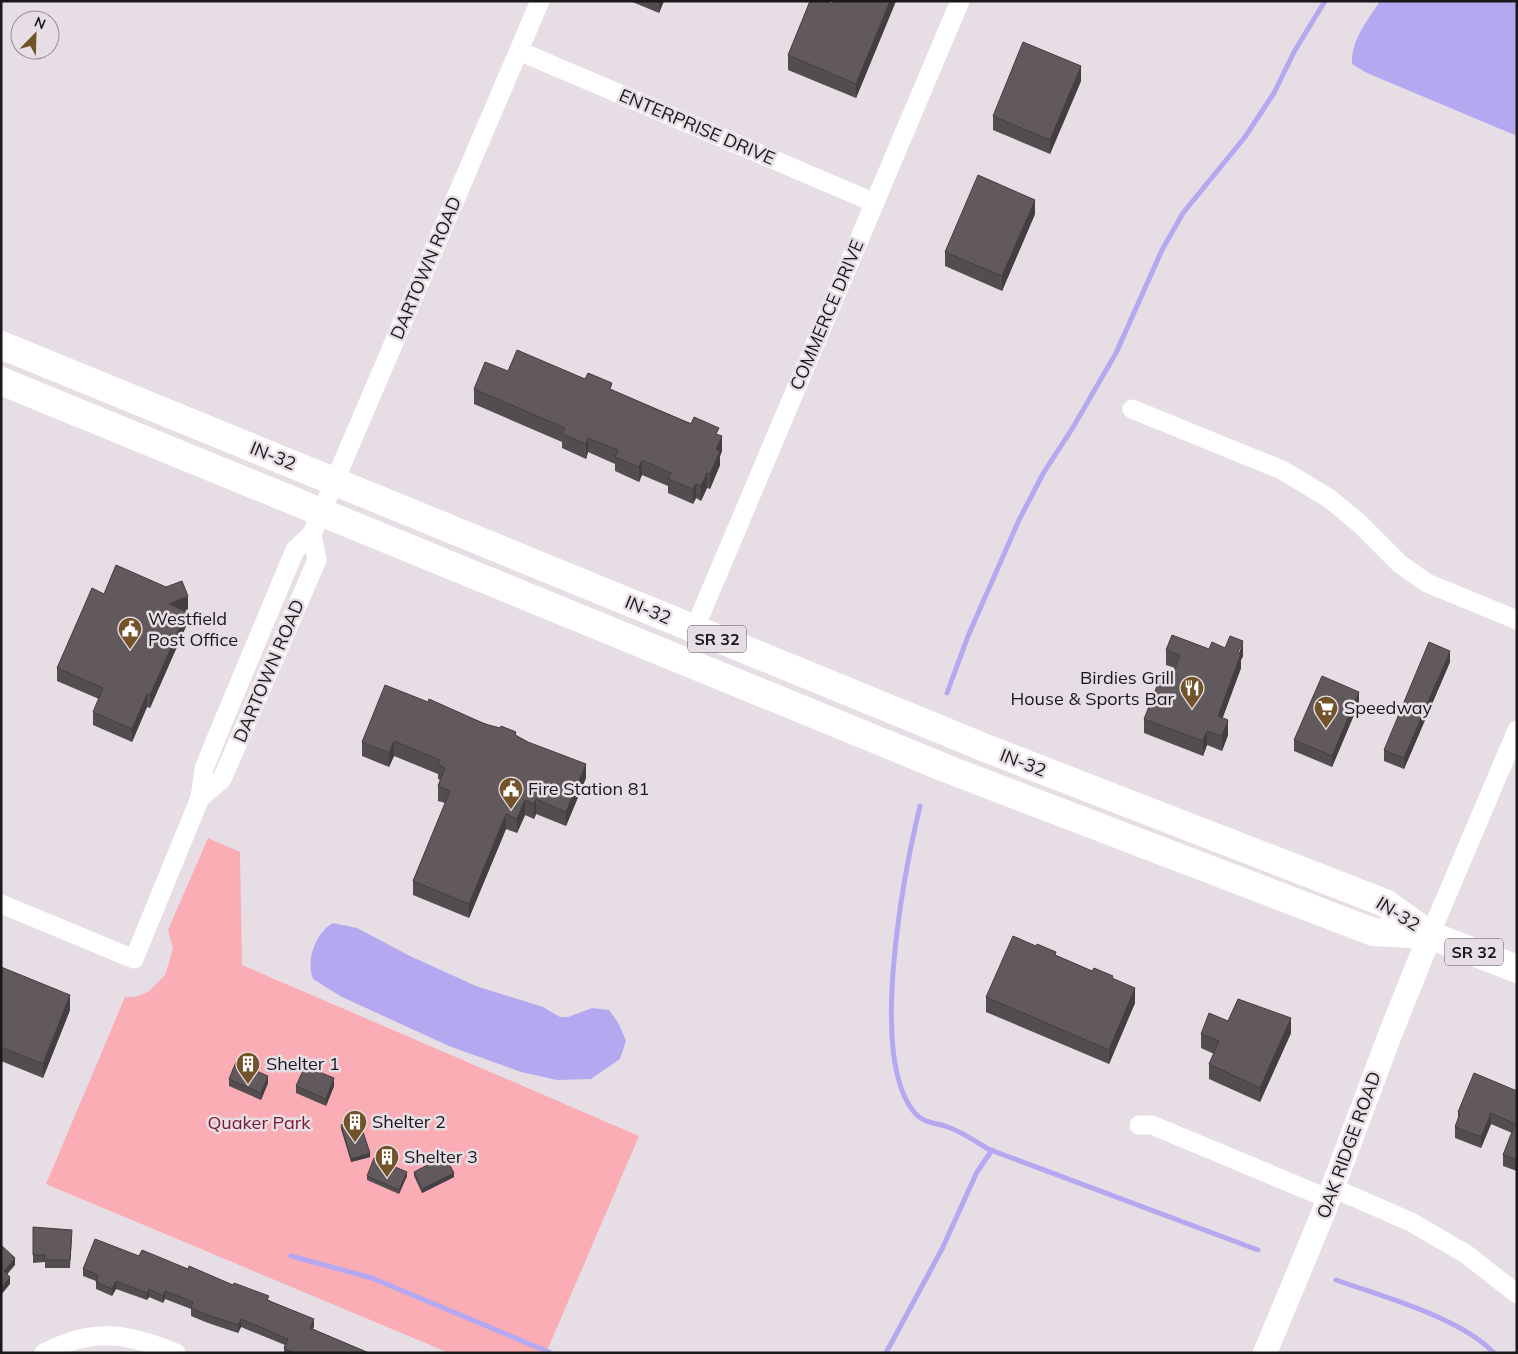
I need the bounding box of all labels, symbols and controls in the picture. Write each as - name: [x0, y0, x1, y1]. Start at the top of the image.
- north arrow: [10, 10, 60, 60]
- text: N: [32, 13, 48, 33]
- street label: ENTERPRISE DRIVE: [616, 83, 779, 170]
- street label: DARTOWN ROAD: [385, 193, 466, 343]
- street label: COMMERCE DRIVE: [785, 236, 869, 393]
- street label: IN-32: [247, 436, 299, 475]
- street label: IN-32: [622, 590, 674, 629]
- street label: DARTOWN ROAD: [228, 596, 309, 746]
- place label: Westfield Post Office: [148, 607, 238, 651]
- public building icon: Westfield Post Office: [117, 616, 143, 650]
- road number: SR 32: [688, 626, 746, 652]
- place label: Birdies Grill House & Sports Bar: [1011, 666, 1174, 710]
- restaurant icon: Birdies Grill House & Sports Bar: [1179, 675, 1205, 709]
- supermarket icon: Speedway: [1313, 695, 1339, 729]
- place label: Speedway: [1344, 696, 1433, 719]
- street label: IN-32: [997, 743, 1049, 782]
- public building icon: Fire Station 81: [498, 776, 524, 810]
- place label: Fire Station 81: [528, 777, 649, 800]
- street label: IN-32: [1372, 891, 1424, 936]
- road number: SR 32: [1445, 939, 1503, 966]
- building icon: Shelter 1: [235, 1051, 261, 1085]
- place label: Shelter 1: [266, 1052, 340, 1075]
- street label: OAK RIDGE ROAD: [1311, 1068, 1386, 1221]
- building icon: Shelter 2: [342, 1109, 368, 1143]
- place label: Shelter 2: [372, 1110, 446, 1133]
- park label: Quaker Park: [207, 1111, 311, 1134]
- building icon: Shelter 3: [374, 1144, 400, 1178]
- place label: Shelter 3: [404, 1145, 478, 1168]

